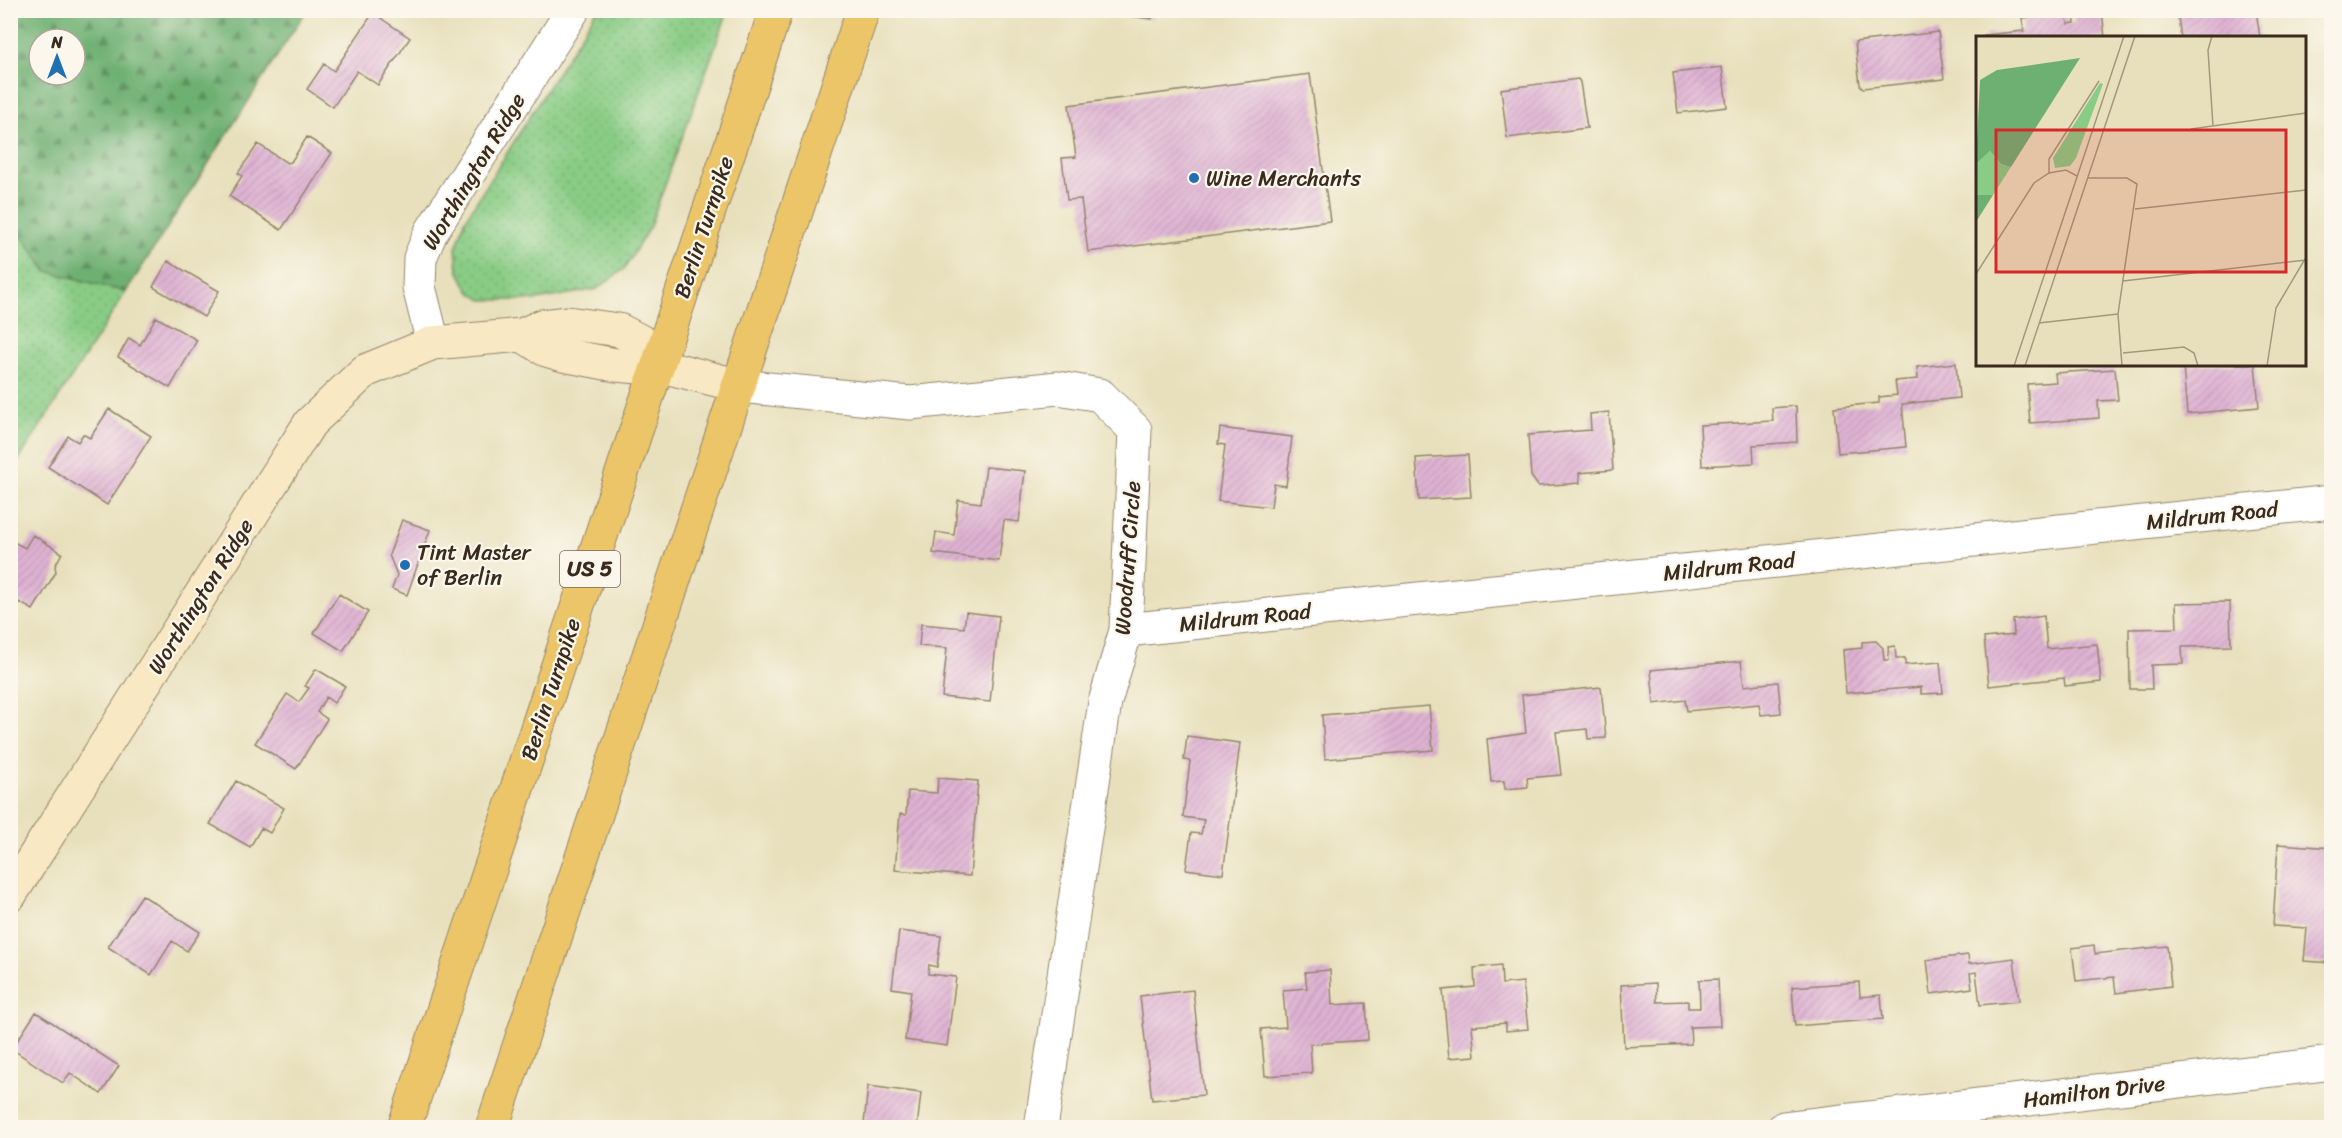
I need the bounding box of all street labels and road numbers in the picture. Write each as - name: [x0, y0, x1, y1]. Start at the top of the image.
- street label: Worthington Ridge: [411, 85, 536, 258]
- street label: Berlin Turnpike: [662, 151, 745, 303]
- street label: Woodruff Circle: [1103, 480, 1152, 636]
- street label: Mildrum Road: [2144, 489, 2281, 542]
- street label: Worthington Ridge: [137, 510, 264, 682]
- street label: Mildrum Road: [1661, 540, 1798, 593]
- road number: US 5: [560, 551, 620, 587]
- street label: Mildrum Road: [1177, 591, 1314, 644]
- street label: Berlin Turnpike: [509, 613, 592, 765]
- street label: Hamilton Drive: [2021, 1063, 2167, 1120]

